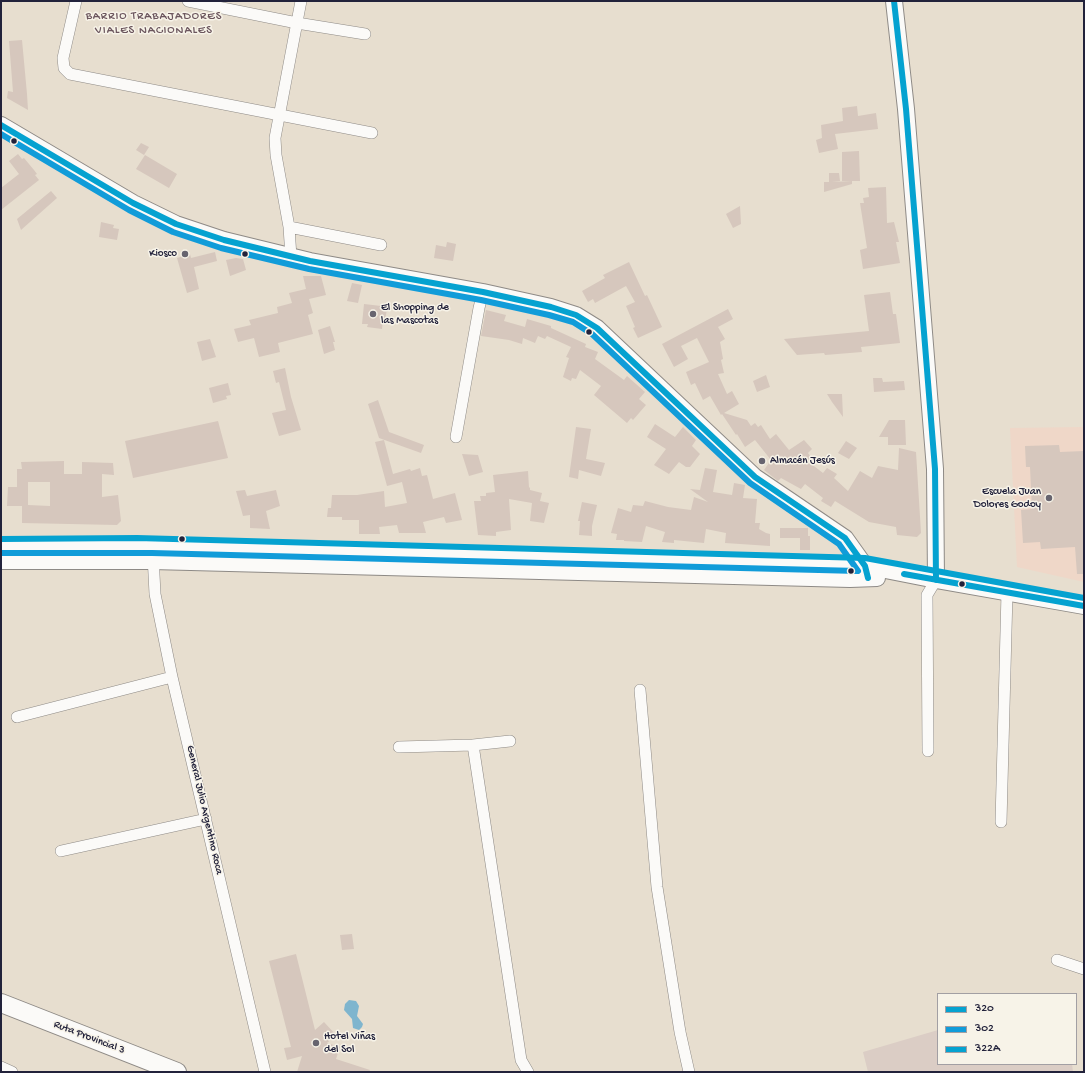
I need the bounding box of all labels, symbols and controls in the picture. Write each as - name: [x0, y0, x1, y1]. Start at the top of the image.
- district label: BARRIO TRABAJADORES VIALES NACIONALES: [86, 10, 222, 38]
- unlabelled marker: [9, 136, 19, 146]
- place label: Kiosco: [149, 247, 177, 261]
- marker: Kiosco: [180, 249, 190, 259]
- unlabelled marker: [240, 249, 250, 259]
- place label: El Shopping de las Mascotas: [381, 301, 449, 327]
- marker: El Shopping de las Mascotas: [368, 309, 378, 319]
- unlabelled marker: [584, 327, 594, 337]
- place label: Almacén Jesús: [770, 454, 835, 468]
- marker: Almacén Jesús: [757, 456, 767, 466]
- place label: Escuela Juan Dolores Godoy: [974, 485, 1041, 511]
- marker: Escuela Juan Dolores Godoy: [1044, 493, 1054, 503]
- unlabelled marker: [177, 534, 187, 544]
- unlabelled marker: [846, 566, 856, 576]
- unlabelled marker: [957, 579, 967, 589]
- street label: General Julio Argentino Roca: [183, 744, 225, 876]
- legend: [937, 993, 1077, 1065]
- text: 320: [975, 1002, 994, 1016]
- street label: Ruta Provincial 3: [52, 1018, 126, 1058]
- text: 302: [975, 1022, 994, 1036]
- place label: Hotel Viñas del Sol: [324, 1030, 375, 1056]
- marker: Hotel Viñas del Sol: [311, 1038, 321, 1048]
- text: 322A: [975, 1042, 1000, 1056]

